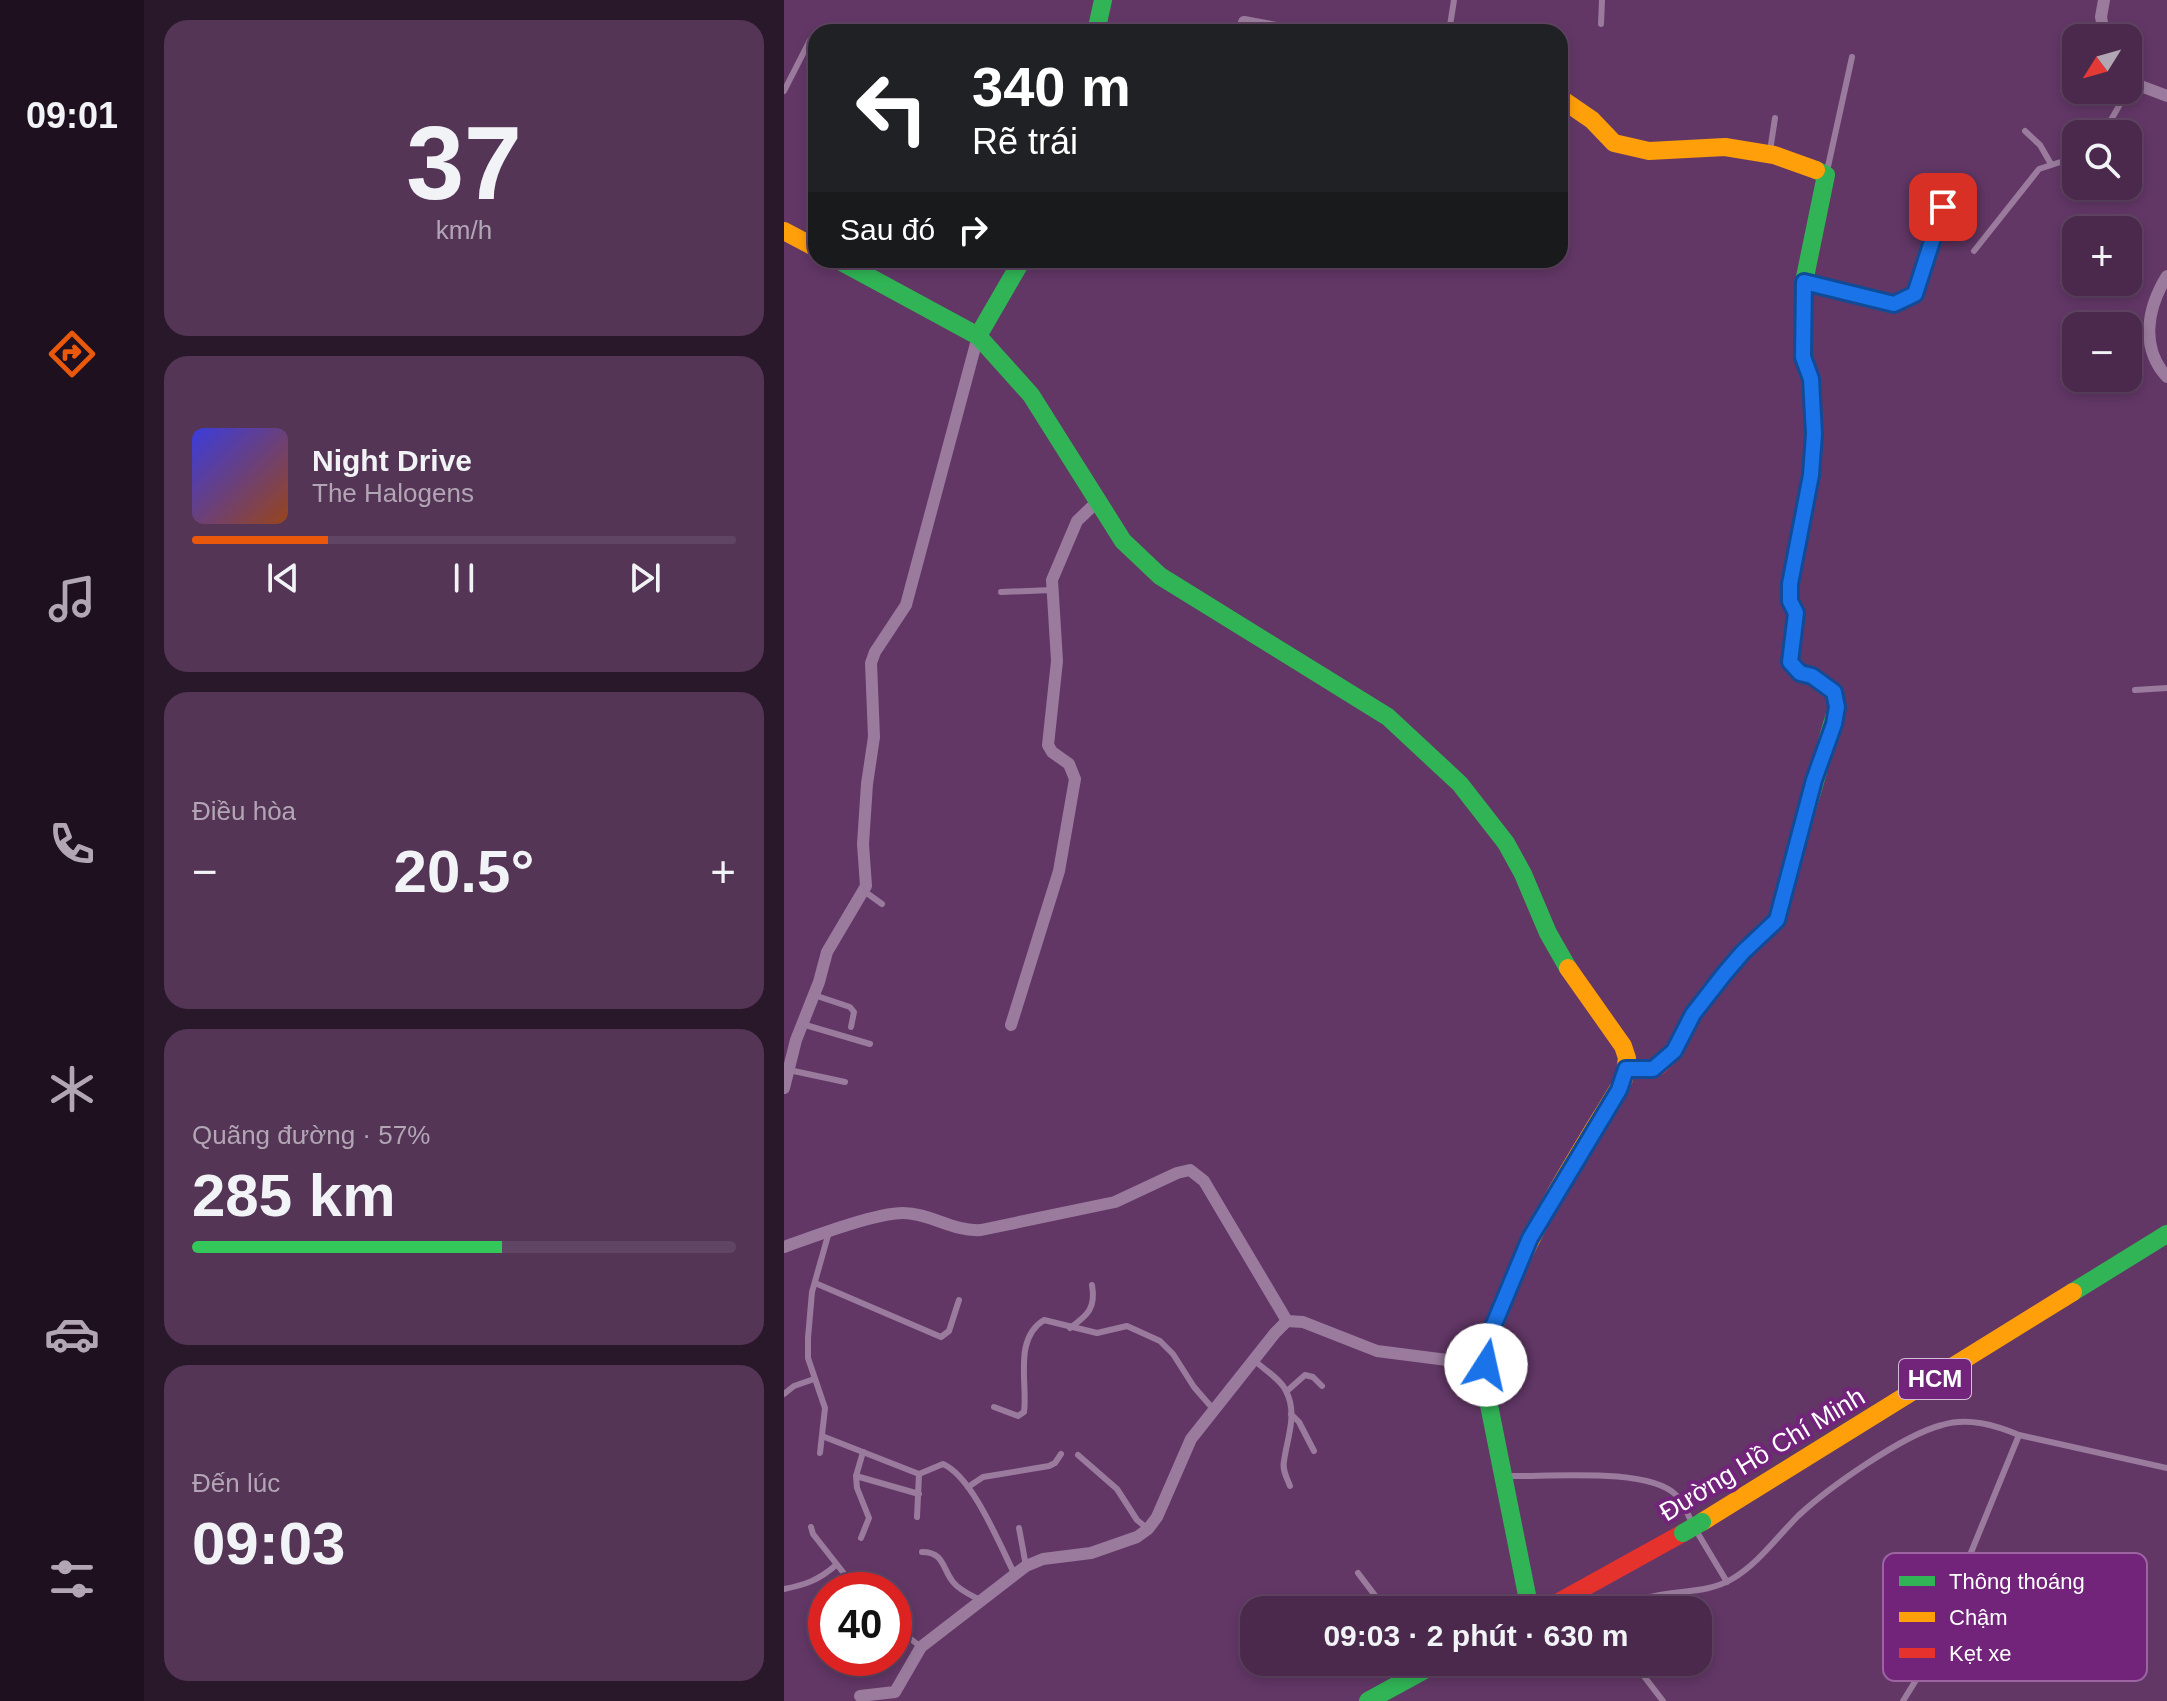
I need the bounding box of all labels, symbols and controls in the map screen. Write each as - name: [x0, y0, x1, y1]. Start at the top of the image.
- north arrow: [2062, 24, 2142, 104]
- map controls: [2062, 24, 2142, 392]
- text: 340 m: [972, 55, 1131, 118]
- icon: left: [840, 56, 944, 160]
- text: 09:01: [26, 95, 118, 136]
- text: 37: [406, 105, 522, 221]
- button: search: [2062, 120, 2142, 200]
- text: Rẽ trái: [972, 121, 1078, 162]
- pin: [1909, 173, 1977, 241]
- icon: arrive: [1921, 185, 1965, 229]
- icon: right: [951, 208, 995, 252]
- text: Sau đó: [840, 213, 935, 246]
- text: km/h: [436, 215, 492, 245]
- button: +: [2062, 216, 2142, 296]
- button: −: [2062, 312, 2142, 392]
- icon: directions: [44, 326, 100, 382]
- text: Night Drive: [312, 444, 472, 477]
- text: The Halogens: [312, 478, 474, 508]
- icon: previous: [261, 556, 305, 600]
- icon: pause: [442, 556, 486, 600]
- icon: next: [623, 556, 667, 600]
- icon: music: [44, 571, 100, 627]
- text: Điều hòa: [192, 796, 296, 826]
- icon: phone: [44, 816, 100, 872]
- text: 20.5°: [394, 838, 534, 905]
- text: −: [192, 847, 218, 896]
- text: +: [710, 847, 736, 896]
- icon: climate: [44, 1061, 100, 1117]
- text: Quãng đường · 57%: [192, 1120, 430, 1150]
- text: 285 km: [192, 1162, 396, 1229]
- icon: car: [44, 1306, 100, 1362]
- position arrow: [1444, 1323, 1528, 1407]
- road number: HCM: [1899, 1359, 1971, 1399]
- street label: Đường Hồ Chí Minh: [1654, 1381, 1870, 1527]
- text: Đến lúc: [192, 1468, 280, 1498]
- text: 09:03: [192, 1510, 345, 1577]
- icon: filters: [44, 1551, 100, 1607]
- legend: [1883, 1553, 2147, 1681]
- text: Thông thoáng: [1949, 1569, 2085, 1594]
- speed limit sign: 40: [808, 1572, 912, 1676]
- text: Chậm: [1949, 1605, 2008, 1630]
- text: 09:03 · 2 phút · 630 m: [1323, 1619, 1629, 1652]
- text: Kẹt xe: [1949, 1641, 2011, 1666]

